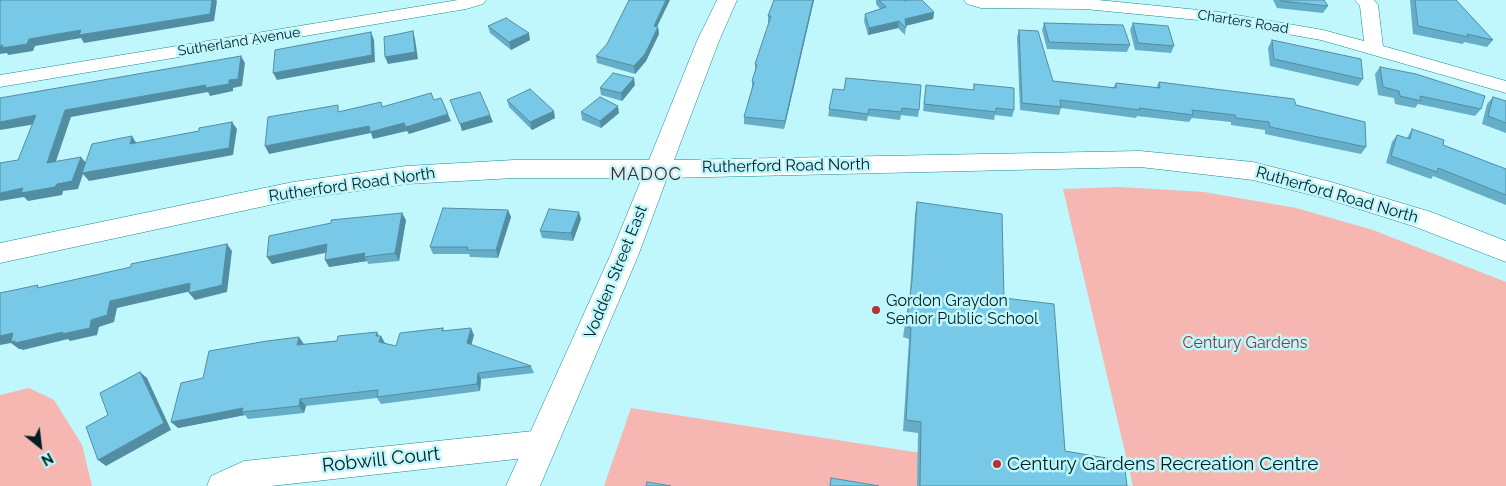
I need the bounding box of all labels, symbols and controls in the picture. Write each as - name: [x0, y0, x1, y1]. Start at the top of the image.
- street label: Charters Road: [1196, 7, 1290, 37]
- street label: Sutherland Avenue: [177, 24, 301, 60]
- street label: Rutherford Road North: [702, 155, 870, 177]
- street label: Rutherford Road North: [1254, 163, 1420, 227]
- street label: Rutherford Road North: [267, 164, 437, 206]
- district label: MADOC: [610, 164, 682, 186]
- street label: Vodden Street East: [581, 203, 651, 341]
- place label: Gordon Graydon Senior Public School: [886, 291, 1038, 329]
- marker: Gordon Graydon Senior Public School: [870, 304, 882, 316]
- park label: Century Gardens: [1183, 333, 1307, 353]
- north arrow: [15, 421, 65, 471]
- street label: Robwill Court: [321, 442, 441, 478]
- text: N: [39, 450, 56, 469]
- place label: Century Gardens Recreation Centre: [1007, 453, 1318, 475]
- marker: Century Gardens Recreation Centre: [991, 458, 1003, 470]

